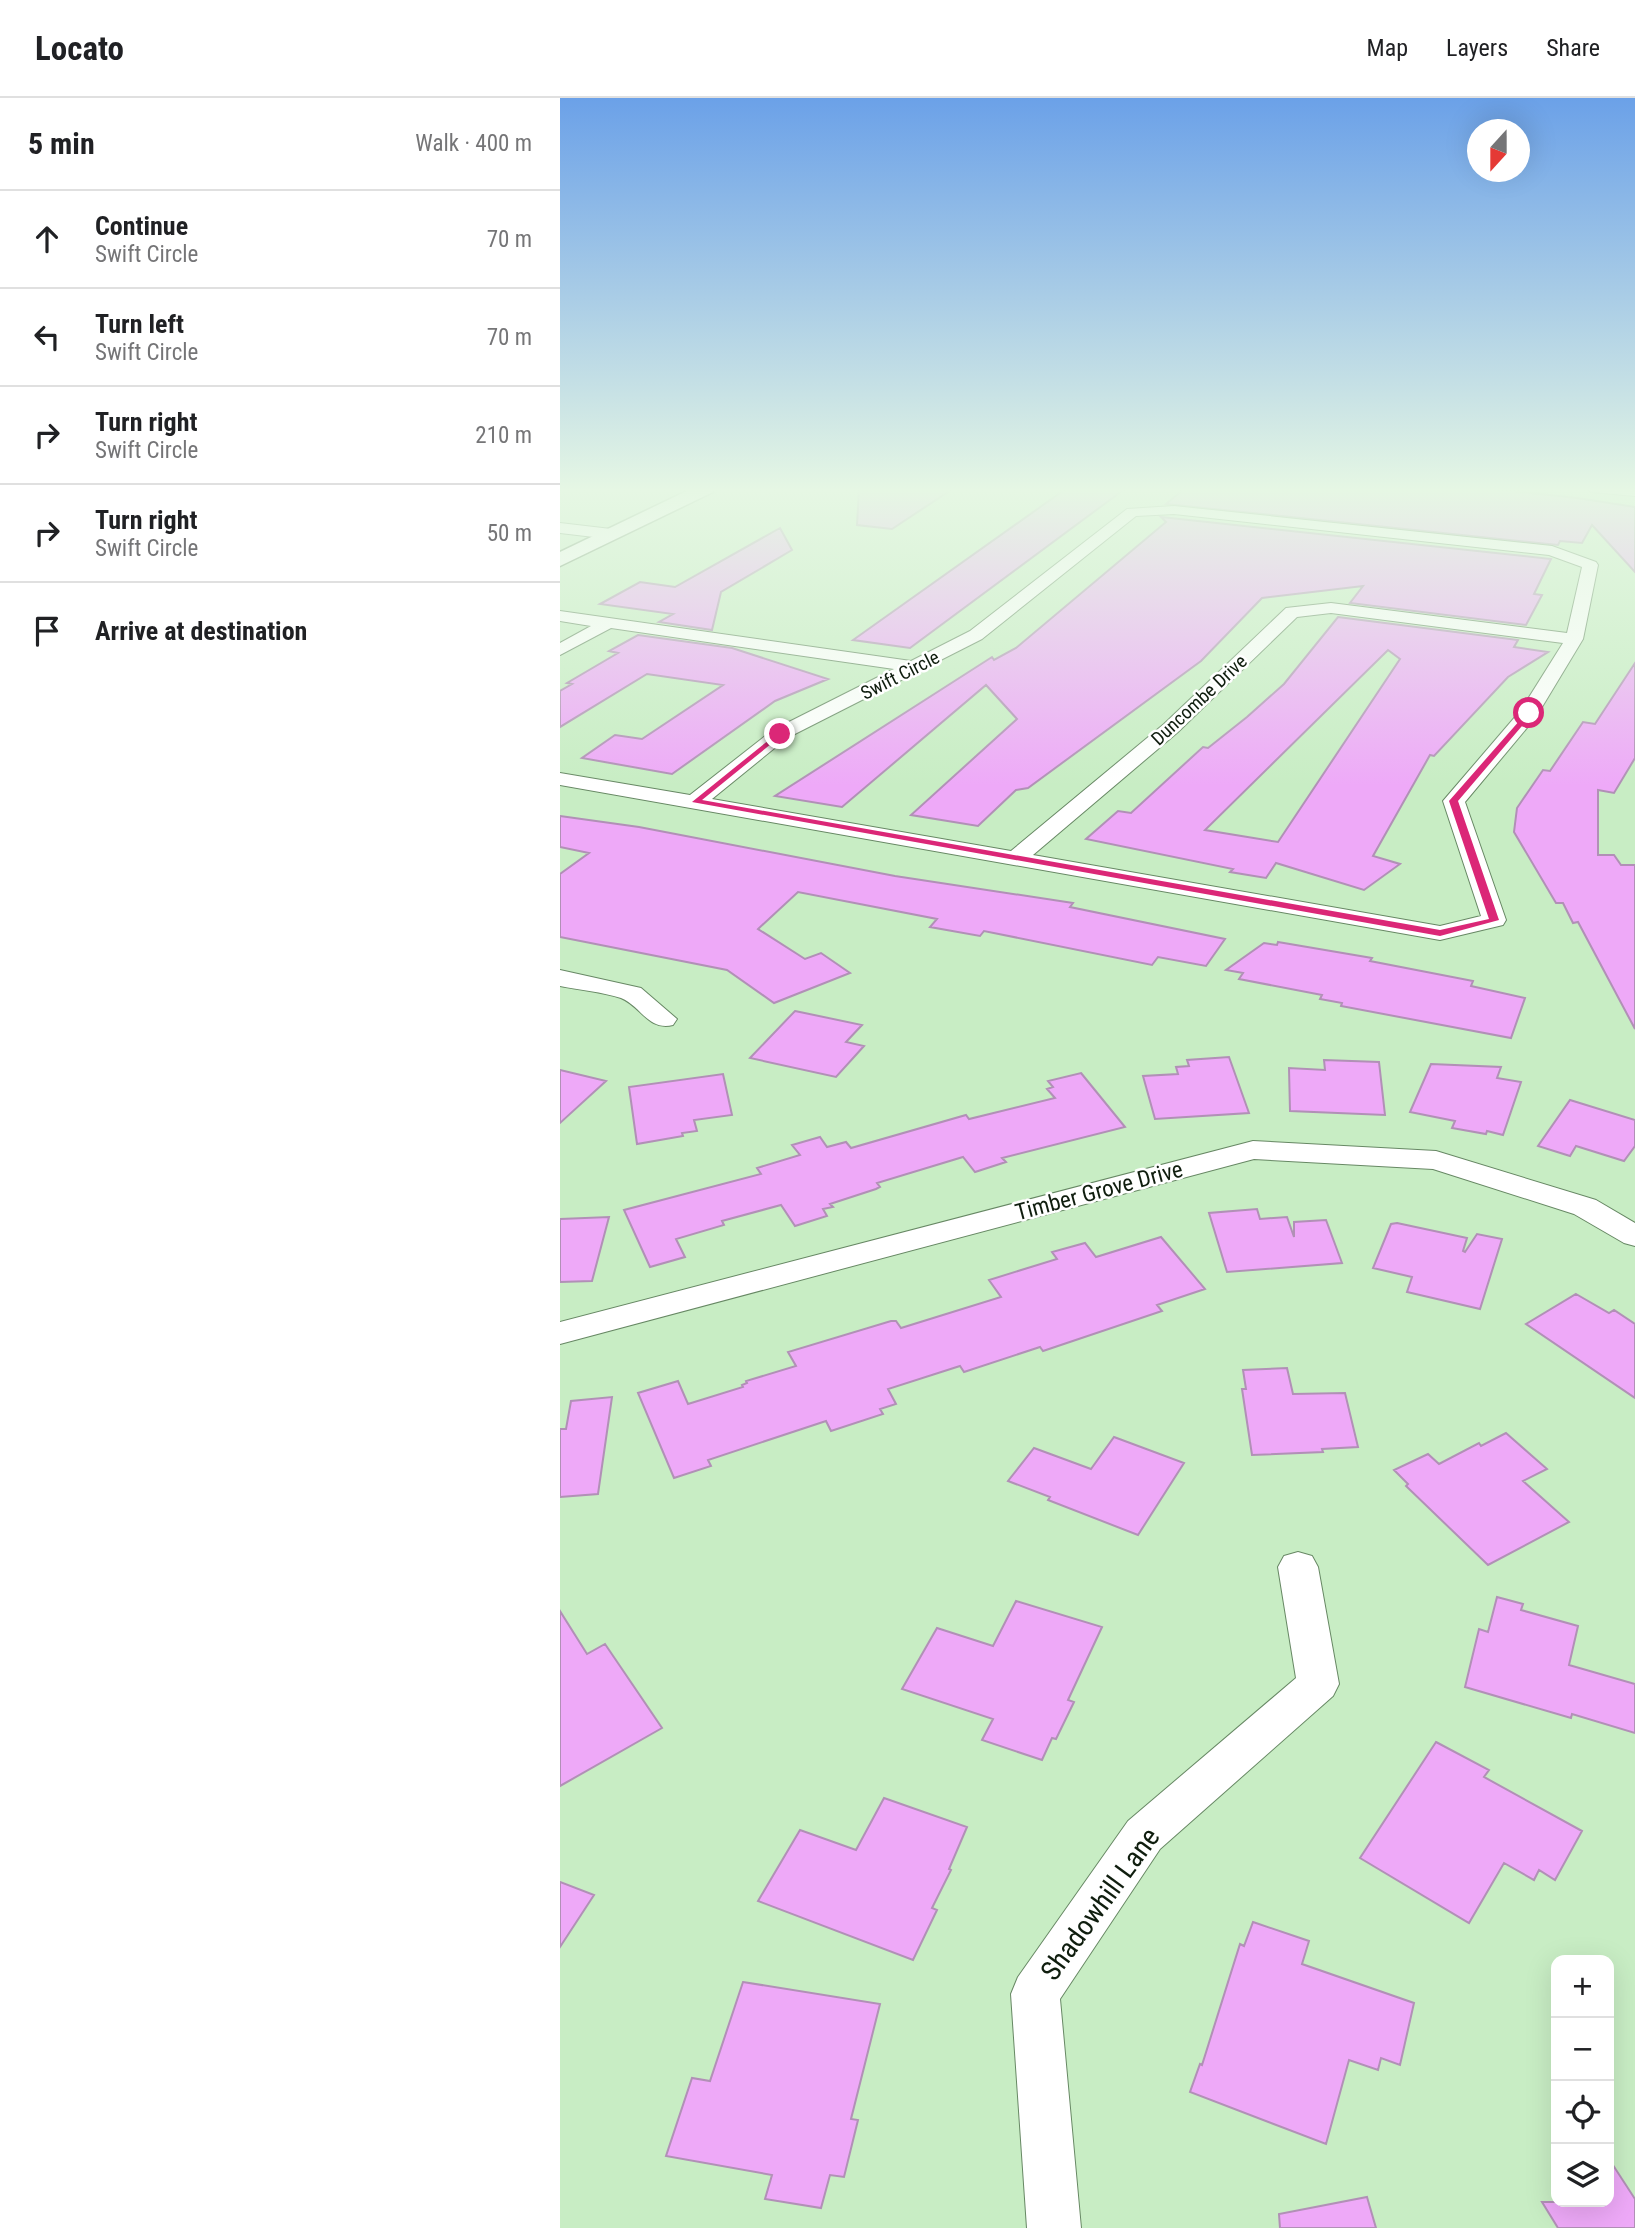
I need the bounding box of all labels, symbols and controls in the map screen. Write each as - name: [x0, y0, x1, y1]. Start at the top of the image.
- text: Locato: [35, 29, 124, 68]
- text: Map: [1367, 34, 1408, 62]
- text: Layers: [1446, 34, 1508, 62]
- text: Share: [1546, 34, 1600, 62]
- north arrow: [1467, 119, 1530, 182]
- text: 5 min: [28, 126, 95, 161]
- text: Walk · 400 m: [415, 130, 532, 157]
- text: Continue: [95, 211, 188, 241]
- icon: ahead: [28, 220, 66, 258]
- text: 70 m: [487, 226, 532, 253]
- text: Swift Circle: [95, 241, 198, 268]
- text: Turn left: [95, 309, 184, 339]
- icon: left: [28, 318, 66, 356]
- text: 70 m: [487, 324, 532, 351]
- text: Swift Circle: [95, 339, 198, 366]
- text: Turn right: [95, 407, 197, 437]
- icon: right: [28, 416, 66, 454]
- text: 210 m: [475, 422, 532, 449]
- text: Swift Circle: [95, 437, 198, 464]
- text: Turn right: [95, 505, 197, 535]
- icon: right: [28, 514, 66, 552]
- text: 50 m: [487, 520, 532, 547]
- text: Swift Circle: [95, 535, 198, 562]
- icon: arrive: [28, 612, 66, 650]
- text: Arrive at destination: [95, 616, 307, 646]
- street label: Swift Circle: [857, 645, 943, 705]
- street label: Duncombe Drive: [1146, 650, 1252, 750]
- route start: [1513, 697, 1544, 728]
- route end: [764, 718, 795, 749]
- street label: Timber Grove Drive: [1012, 1156, 1186, 1226]
- street label: Shadowhill Lane: [1034, 1821, 1166, 1987]
- map controls: [1551, 1955, 1614, 2207]
- button: +: [1551, 1955, 1614, 2018]
- button: −: [1551, 2018, 1614, 2081]
- button: locate: [1551, 2081, 1614, 2144]
- button: layers: [1551, 2144, 1614, 2207]

